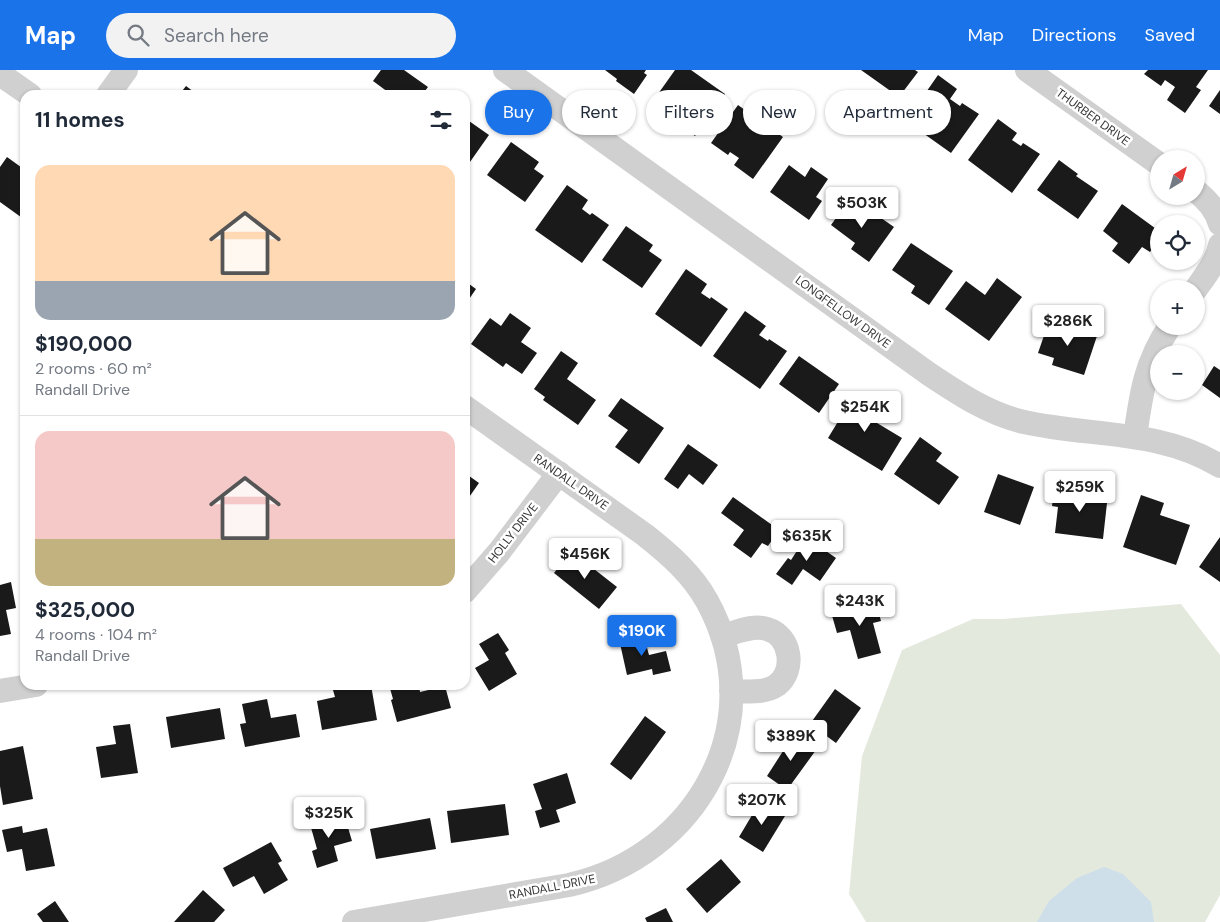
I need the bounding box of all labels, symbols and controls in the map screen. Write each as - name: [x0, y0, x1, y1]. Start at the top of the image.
- search box: [106, 13, 456, 58]
- text: Map: [25, 20, 76, 51]
- icon: search: [124, 21, 152, 49]
- text: Search here: [164, 23, 269, 48]
- text: Map: [968, 23, 1004, 47]
- text: Directions: [1032, 23, 1117, 47]
- text: Saved: [1145, 23, 1195, 47]
- street label: THURBER DRIVE: [1053, 85, 1133, 149]
- chip: Buy: [485, 90, 552, 135]
- chip: Rent: [562, 90, 636, 135]
- chip: Filters: [646, 90, 733, 135]
- chip: New: [743, 90, 815, 135]
- chip: Apartment: [825, 90, 951, 135]
- text: 11 homes: [35, 106, 125, 134]
- icon: filters: [427, 106, 455, 134]
- north arrow: [1150, 150, 1205, 205]
- map controls: [1150, 150, 1205, 400]
- pin: $503K: [827, 186, 897, 229]
- text: $503K: [837, 192, 887, 213]
- icon: home: [200, 198, 290, 288]
- button: locate: [1150, 215, 1205, 270]
- street label: LONGFELLOW DRIVE: [792, 272, 894, 352]
- button: +: [1150, 280, 1205, 335]
- pin: $286K: [1033, 304, 1103, 347]
- text: $286K: [1043, 310, 1093, 331]
- text: $190,000: [35, 330, 132, 358]
- button: −: [1150, 345, 1205, 400]
- text: 2 rooms · 60 m²: [35, 358, 152, 379]
- text: Randall Drive: [35, 379, 130, 400]
- pin: $254K: [830, 390, 900, 433]
- text: $254K: [840, 396, 890, 417]
- street label: RANDALL DRIVE: [530, 450, 612, 514]
- icon: home: [200, 463, 290, 553]
- pin: $259K: [1045, 470, 1115, 513]
- text: $259K: [1055, 476, 1105, 497]
- street label: HOLLY DRIVE: [485, 500, 542, 566]
- pin: $635K: [772, 520, 842, 562]
- text: $635K: [782, 525, 832, 546]
- pin: $456K: [550, 538, 620, 580]
- text: $456K: [560, 543, 610, 564]
- pin: $243K: [825, 584, 895, 627]
- text: $243K: [835, 590, 885, 611]
- text: $325,000: [35, 596, 135, 624]
- pin: $190K: [607, 614, 677, 657]
- text: $190K: [618, 620, 666, 641]
- text: 4 rooms · 104 m²: [35, 624, 157, 645]
- text: Randall Drive: [35, 645, 130, 666]
- pin: $389K: [756, 720, 826, 762]
- text: $389K: [766, 725, 816, 746]
- pin: $207K: [727, 784, 797, 826]
- text: $207K: [737, 789, 787, 810]
- pin: $325K: [294, 796, 364, 839]
- text: $325K: [305, 802, 353, 823]
- street label: RANDALL DRIVE: [507, 871, 597, 903]

